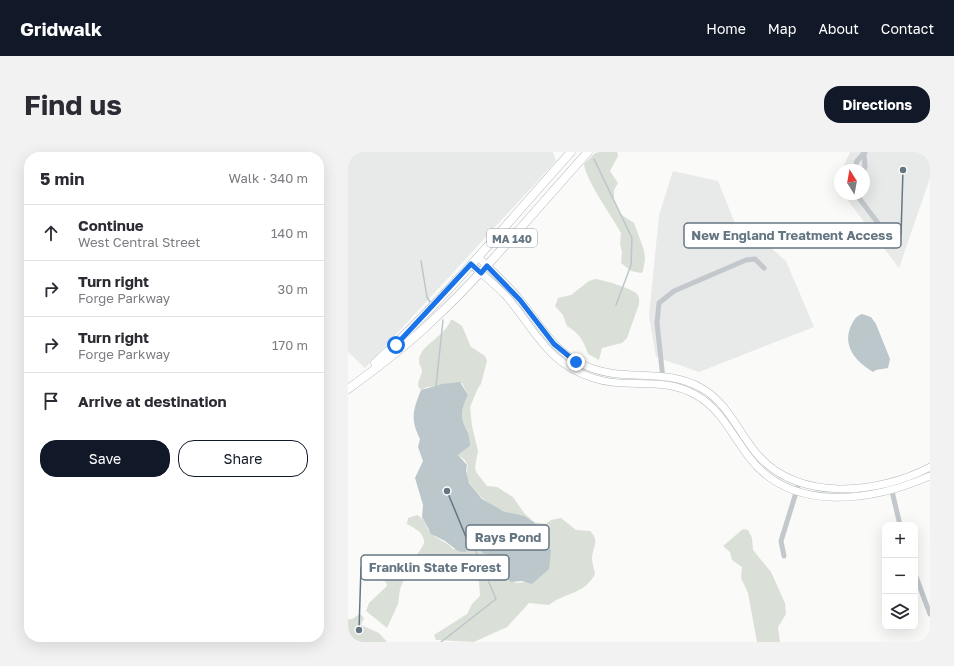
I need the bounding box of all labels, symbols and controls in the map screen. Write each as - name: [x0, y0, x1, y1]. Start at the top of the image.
- text: Gridwalk: [20, 17, 102, 40]
- text: Home: [706, 20, 746, 37]
- text: Map: [768, 20, 796, 37]
- text: About: [818, 20, 859, 37]
- text: Contact: [881, 20, 934, 37]
- button: Directions: [824, 86, 930, 123]
- text: Find us: [24, 88, 122, 121]
- north arrow: [834, 164, 870, 200]
- text: 5 min: [40, 168, 84, 189]
- text: Walk · 340 m: [228, 170, 308, 186]
- text: Continue: [78, 216, 144, 234]
- icon: ahead: [40, 222, 62, 244]
- callout: New England Treatment Access: [684, 223, 901, 248]
- text: 140 m: [271, 225, 308, 241]
- text: New England Treatment Access: [691, 227, 893, 243]
- road number: MA 140: [487, 229, 537, 247]
- text: West Central Street: [78, 234, 200, 250]
- text: Turn right: [78, 272, 149, 290]
- icon: right: [40, 278, 62, 300]
- text: 30 m: [278, 281, 308, 297]
- text: Forge Parkway: [78, 290, 170, 306]
- text: Turn right: [78, 328, 149, 346]
- icon: right: [40, 334, 62, 356]
- route start: [387, 336, 405, 354]
- text: 170 m: [272, 337, 308, 353]
- text: Forge Parkway: [78, 346, 170, 362]
- route end: [567, 353, 585, 371]
- icon: arrive: [40, 390, 62, 412]
- text: Arrive at destination: [78, 392, 227, 410]
- button: Save: [40, 440, 170, 477]
- button: Share: [178, 440, 308, 477]
- map controls: [882, 522, 918, 630]
- button: +: [882, 522, 918, 558]
- callout: Rays Pond: [466, 525, 549, 550]
- text: Rays Pond: [475, 529, 541, 545]
- callout: Franklin State Forest: [361, 555, 509, 580]
- button: −: [882, 558, 918, 594]
- text: Franklin State Forest: [369, 559, 501, 575]
- button: layers: [882, 594, 918, 630]

